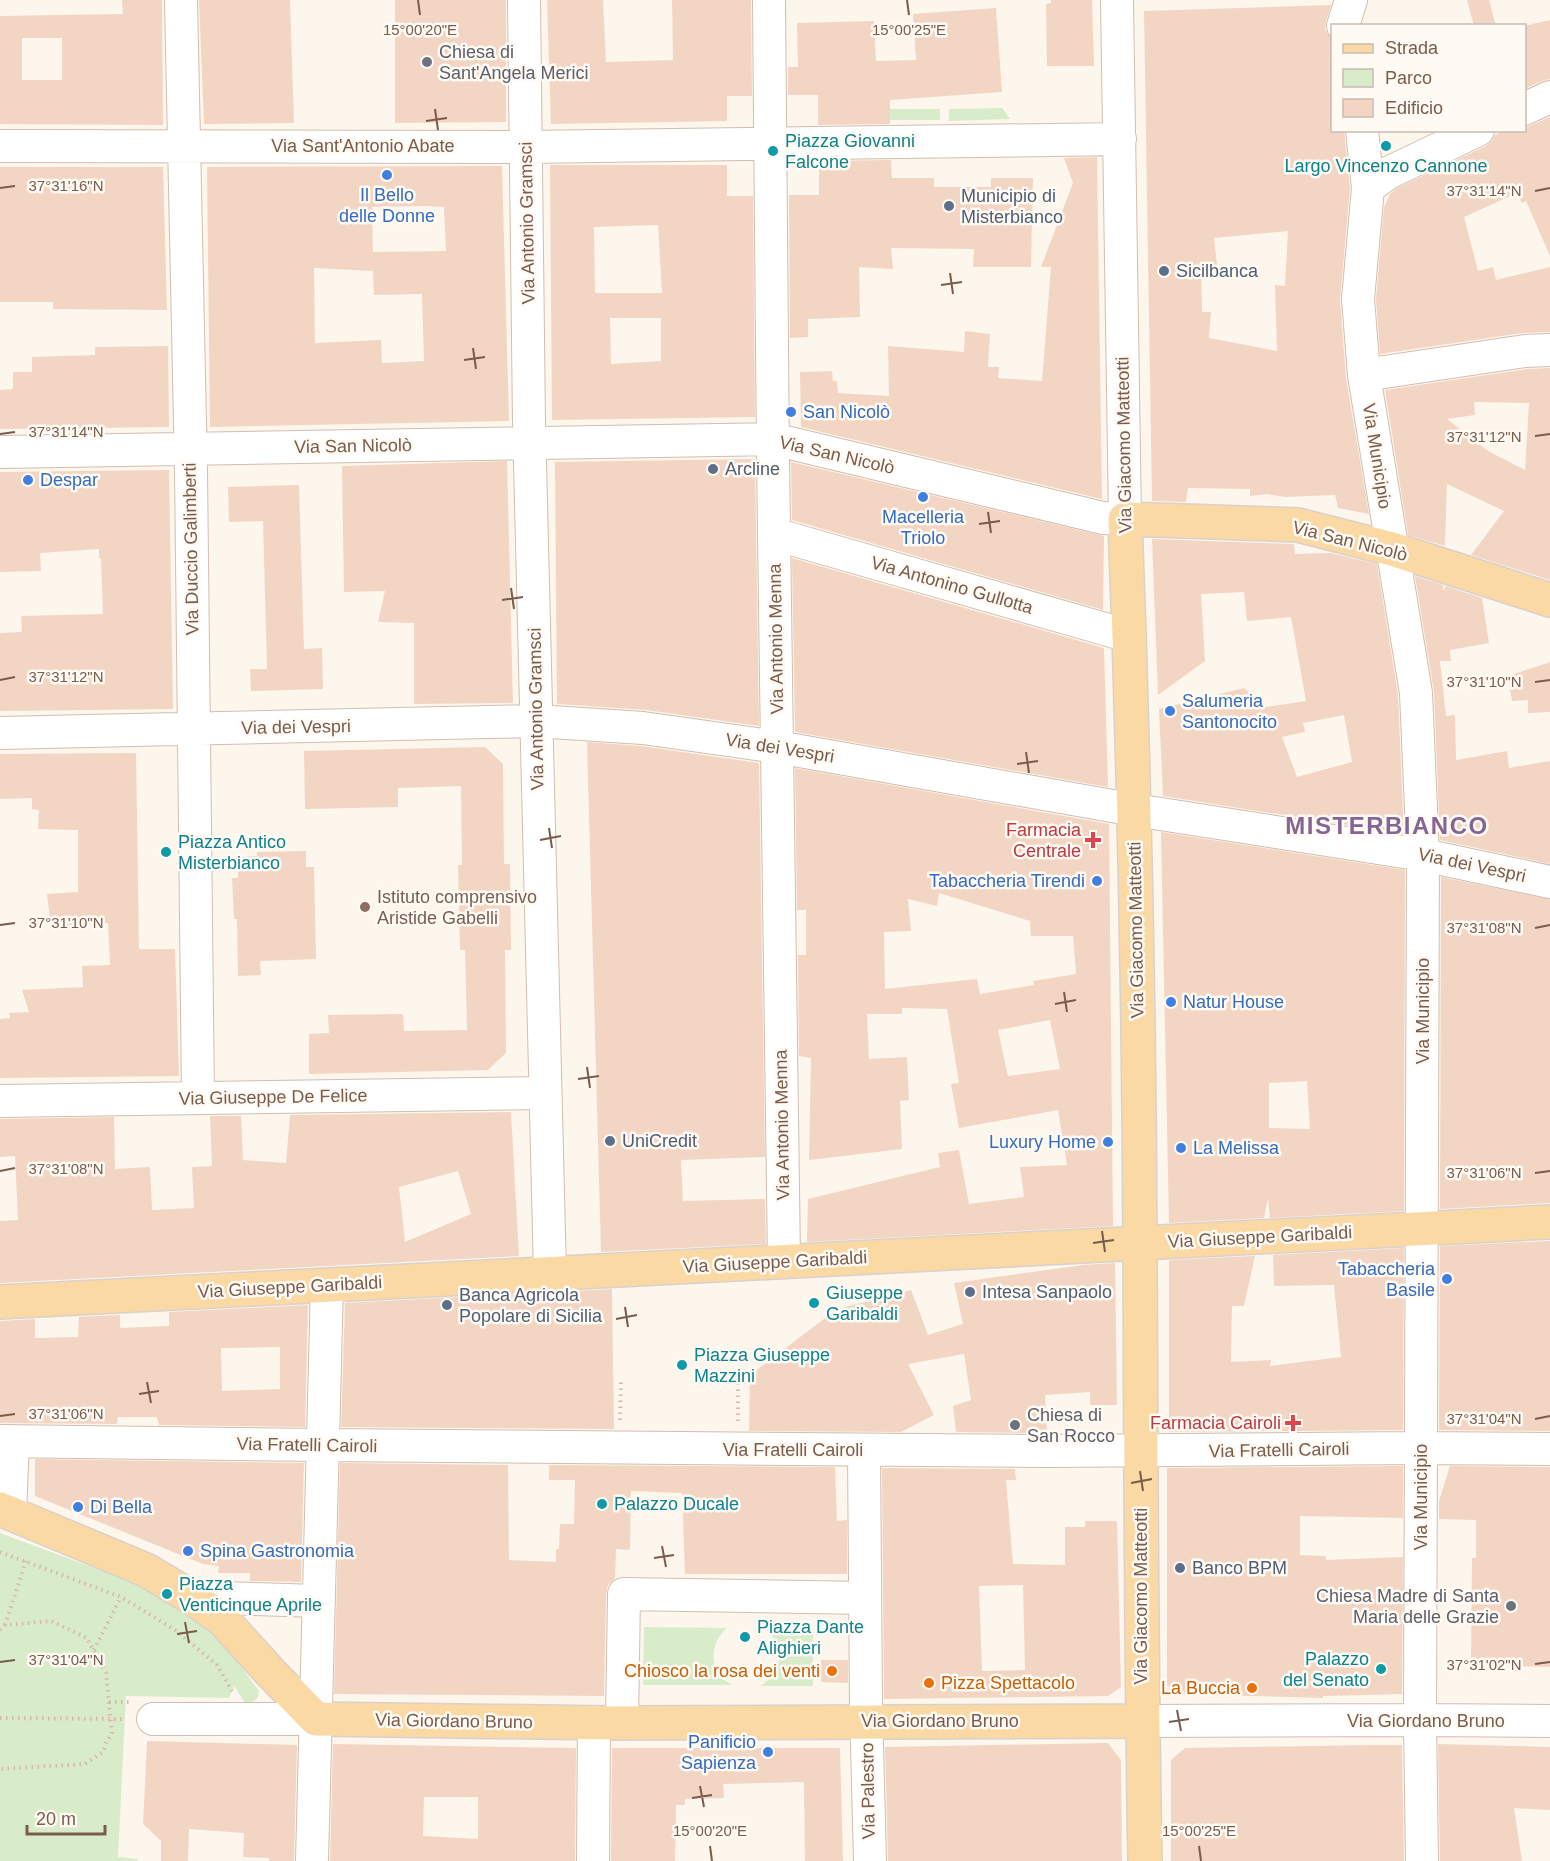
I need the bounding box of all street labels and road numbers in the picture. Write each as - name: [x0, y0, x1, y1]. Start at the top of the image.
- street label: Via Sant'Antonio Abate: [271, 136, 455, 156]
- street label: Via Antonio Gramsci: [516, 141, 538, 305]
- street label: Via Giacomo Matteotti: [1112, 356, 1136, 534]
- street label: Via Municipio: [1359, 402, 1395, 510]
- street label: Via San Nicolò: [777, 432, 897, 478]
- street label: Via San Nicolò: [294, 435, 412, 457]
- street label: Via Duccio Galimberti: [179, 462, 203, 636]
- street label: Via San Nicolò: [1290, 517, 1410, 565]
- street label: Via Antonino Gullotta: [869, 552, 1036, 618]
- street label: Via Antonio Menna: [765, 562, 787, 715]
- street label: Via Antonio Gramsci: [525, 627, 547, 791]
- street label: Via dei Vespri: [241, 716, 351, 738]
- street label: Via dei Vespri: [724, 730, 836, 766]
- street label: Via Giacomo Matteotti: [1124, 841, 1148, 1019]
- street label: Via dei Vespri: [1416, 844, 1528, 886]
- street label: Via Municipio: [1413, 958, 1433, 1064]
- street label: Via Antonio Menna: [771, 1048, 793, 1201]
- street label: Via Giuseppe De Felice: [178, 1085, 368, 1109]
- street label: Via Giuseppe Garibaldi: [1167, 1222, 1353, 1252]
- street label: Via Giuseppe Garibaldi: [682, 1247, 868, 1277]
- street label: Via Giuseppe Garibaldi: [197, 1272, 383, 1302]
- street label: Via Fratelli Cairoli: [236, 1434, 378, 1456]
- street label: Via Fratelli Cairoli: [1208, 1439, 1350, 1461]
- street label: Via Fratelli Cairoli: [723, 1440, 863, 1460]
- street label: Via Municipio: [1411, 1444, 1431, 1550]
- street label: Via Giacomo Matteotti: [1131, 1508, 1151, 1684]
- street label: Via Giordano Bruno: [375, 1710, 533, 1732]
- street label: Via Giordano Bruno: [861, 1711, 1019, 1731]
- street label: Via Giordano Bruno: [1347, 1711, 1505, 1731]
- street label: Via Palestro: [857, 1742, 879, 1840]

